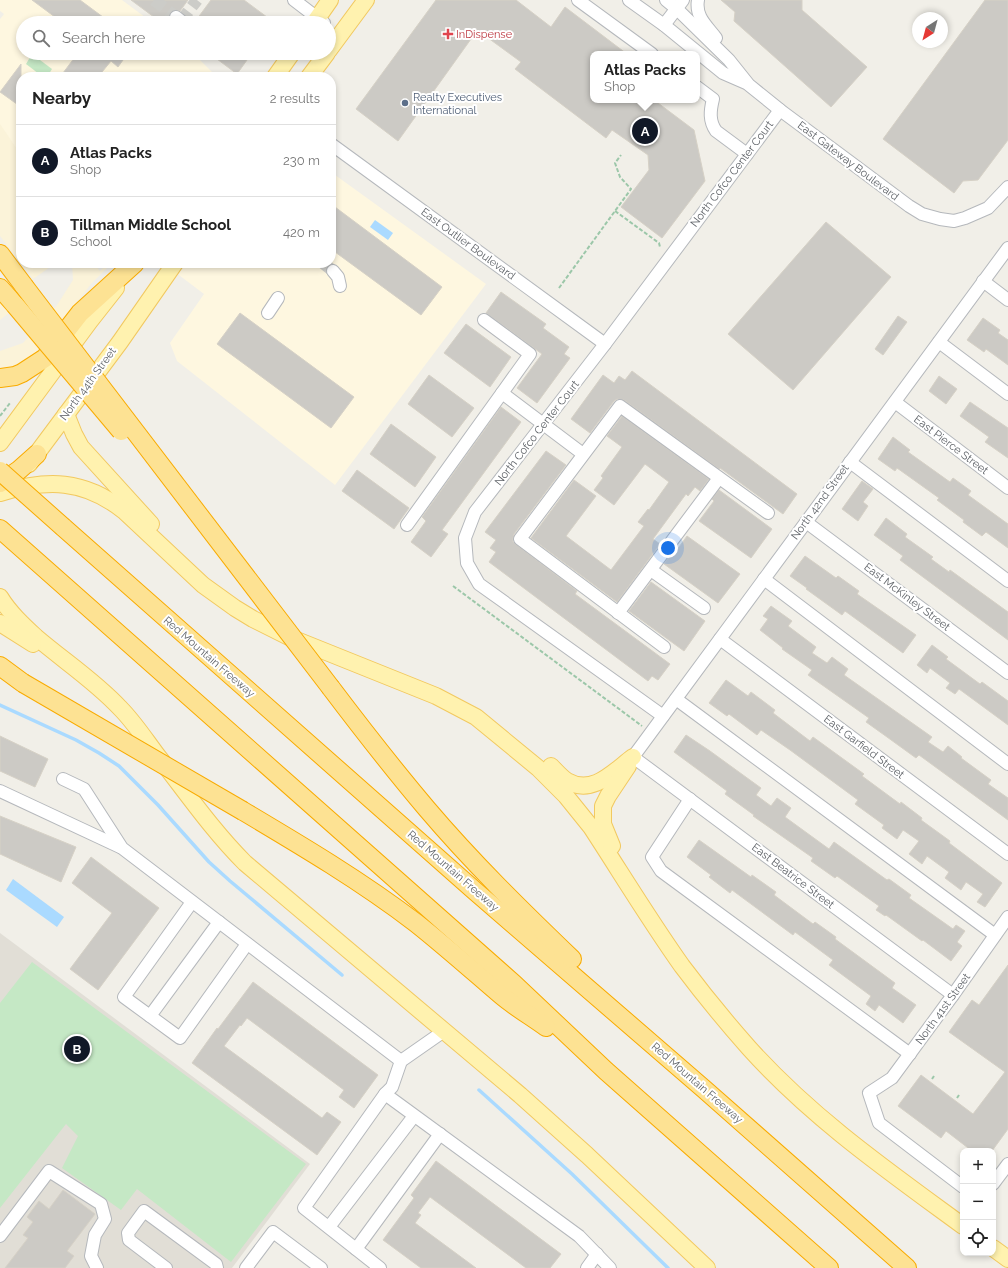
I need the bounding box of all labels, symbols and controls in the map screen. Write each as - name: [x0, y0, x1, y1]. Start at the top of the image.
- north arrow: [912, 12, 948, 48]
- search box: [16, 16, 336, 60]
- icon: search: [30, 27, 52, 49]
- place label: InDispense: [456, 28, 513, 41]
- text: Search here: [62, 29, 145, 47]
- marker: InDispense: [443, 29, 453, 39]
- popup: [590, 51, 700, 103]
- text: Atlas Packs: [604, 61, 686, 79]
- text: Shop: [604, 79, 635, 94]
- text: Nearby: [32, 88, 91, 108]
- text: 2 results: [270, 91, 320, 106]
- place label: Realty Executives International: [413, 91, 502, 117]
- marker: Realty Executives International: [400, 98, 410, 108]
- pin: A: [632, 116, 658, 146]
- street label: North Cofco Center Court: [688, 118, 776, 230]
- street label: East Gateway Boulevard: [795, 119, 901, 203]
- text: Atlas Packs: [70, 144, 152, 162]
- text: A: [41, 153, 49, 168]
- text: 230 m: [283, 153, 320, 168]
- text: Shop: [70, 162, 101, 177]
- street label: East Outlier Boulevard: [418, 205, 518, 283]
- text: Tillman Middle School: [70, 216, 231, 234]
- text: B: [41, 225, 49, 240]
- text: 420 m: [283, 225, 320, 240]
- text: School: [70, 234, 112, 249]
- street label: North 44th Street: [57, 345, 119, 423]
- street label: North Cofco Center Court: [492, 378, 582, 488]
- street label: East Pierce Street: [911, 413, 991, 477]
- street label: North 42nd Street: [788, 462, 852, 542]
- your location: [658, 538, 678, 558]
- street label: East McKinley Street: [861, 560, 953, 634]
- street label: Red Mountain Freeway: [161, 614, 257, 700]
- street label: East Garfield Street: [821, 713, 907, 782]
- street label: Red Mountain Freeway: [405, 828, 501, 914]
- street label: East Beatrice Street: [749, 841, 837, 911]
- street label: North 41st Street: [913, 971, 973, 1047]
- pin: B: [64, 1034, 90, 1064]
- street label: Red Mountain Freeway: [649, 1040, 745, 1126]
- map controls: [960, 1148, 996, 1256]
- button: +: [960, 1148, 996, 1184]
- button: −: [960, 1184, 996, 1220]
- button: locate: [960, 1220, 996, 1256]

